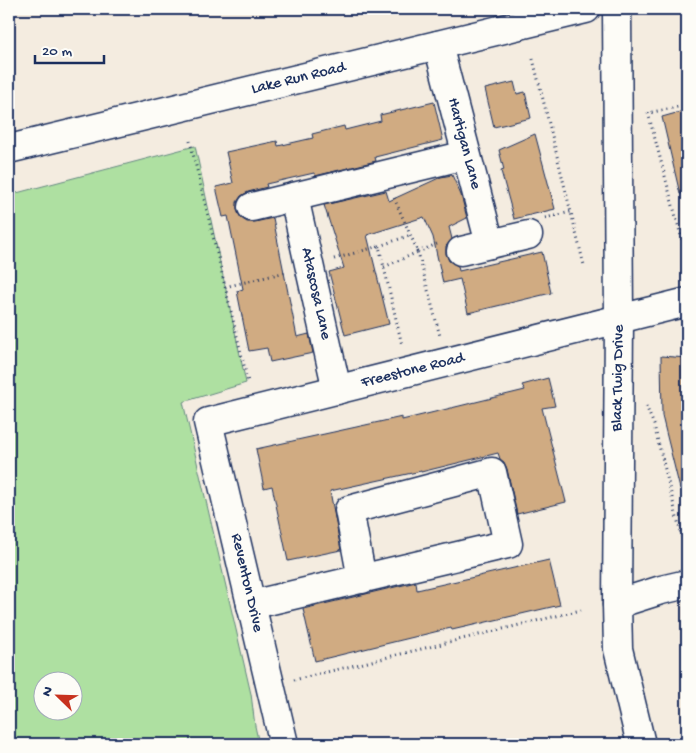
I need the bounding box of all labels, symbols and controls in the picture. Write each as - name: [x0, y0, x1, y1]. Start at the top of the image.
- scale bar: [35, 32, 104, 64]
- text: 20 m: [42, 43, 72, 61]
- street label: Lake Run Road: [250, 58, 349, 99]
- street label: Hartigan Lane: [443, 96, 485, 192]
- street label: Atascosa Lane: [296, 246, 335, 342]
- street label: Black Twig Drive: [609, 324, 629, 433]
- street label: Freestone Road: [358, 348, 468, 393]
- street label: Reventon Drive: [225, 532, 267, 635]
- north arrow: [32, 670, 82, 720]
- text: N: [39, 684, 58, 699]

